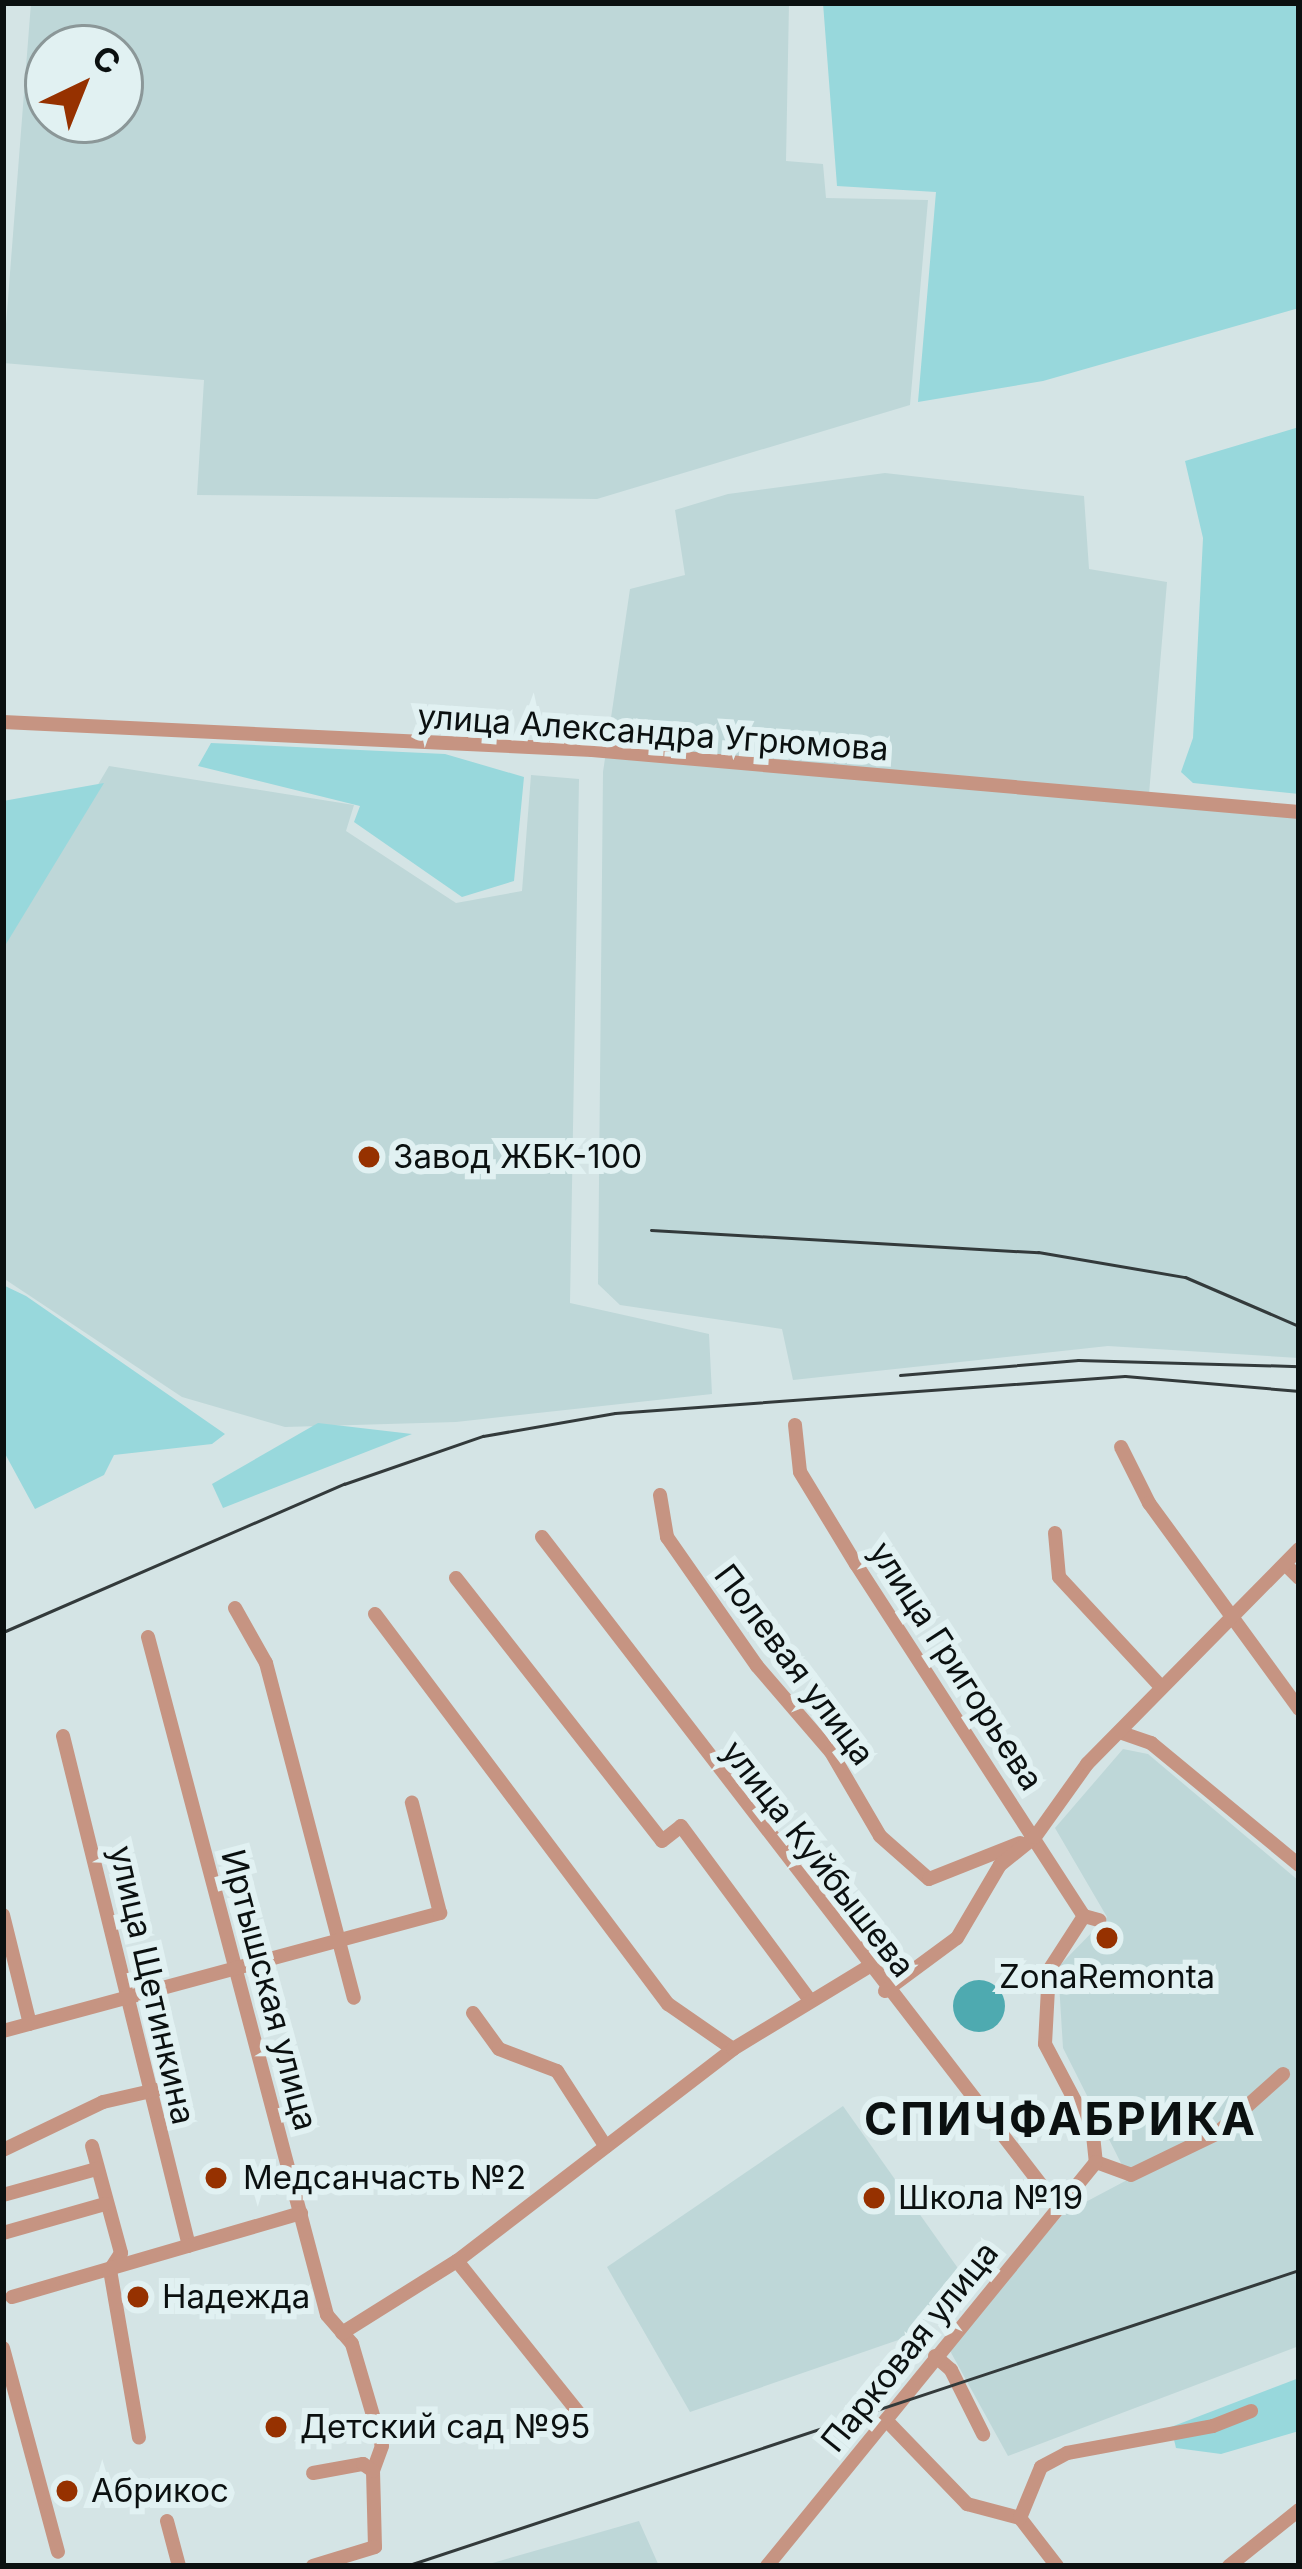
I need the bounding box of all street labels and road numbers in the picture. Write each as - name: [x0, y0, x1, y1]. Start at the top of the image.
- street label: улица Александра Угрюмова: [416, 697, 890, 769]
- street label: улица Григорьева: [861, 1534, 1051, 1798]
- street label: Полевая улица: [706, 1557, 882, 1773]
- street label: улица Куйбышева: [713, 1733, 923, 1985]
- street label: улица Щетинкина: [101, 1842, 203, 2128]
- street label: Иртышская улица: [212, 1845, 326, 2135]
- street label: Парковая улица: [813, 2234, 1007, 2460]

